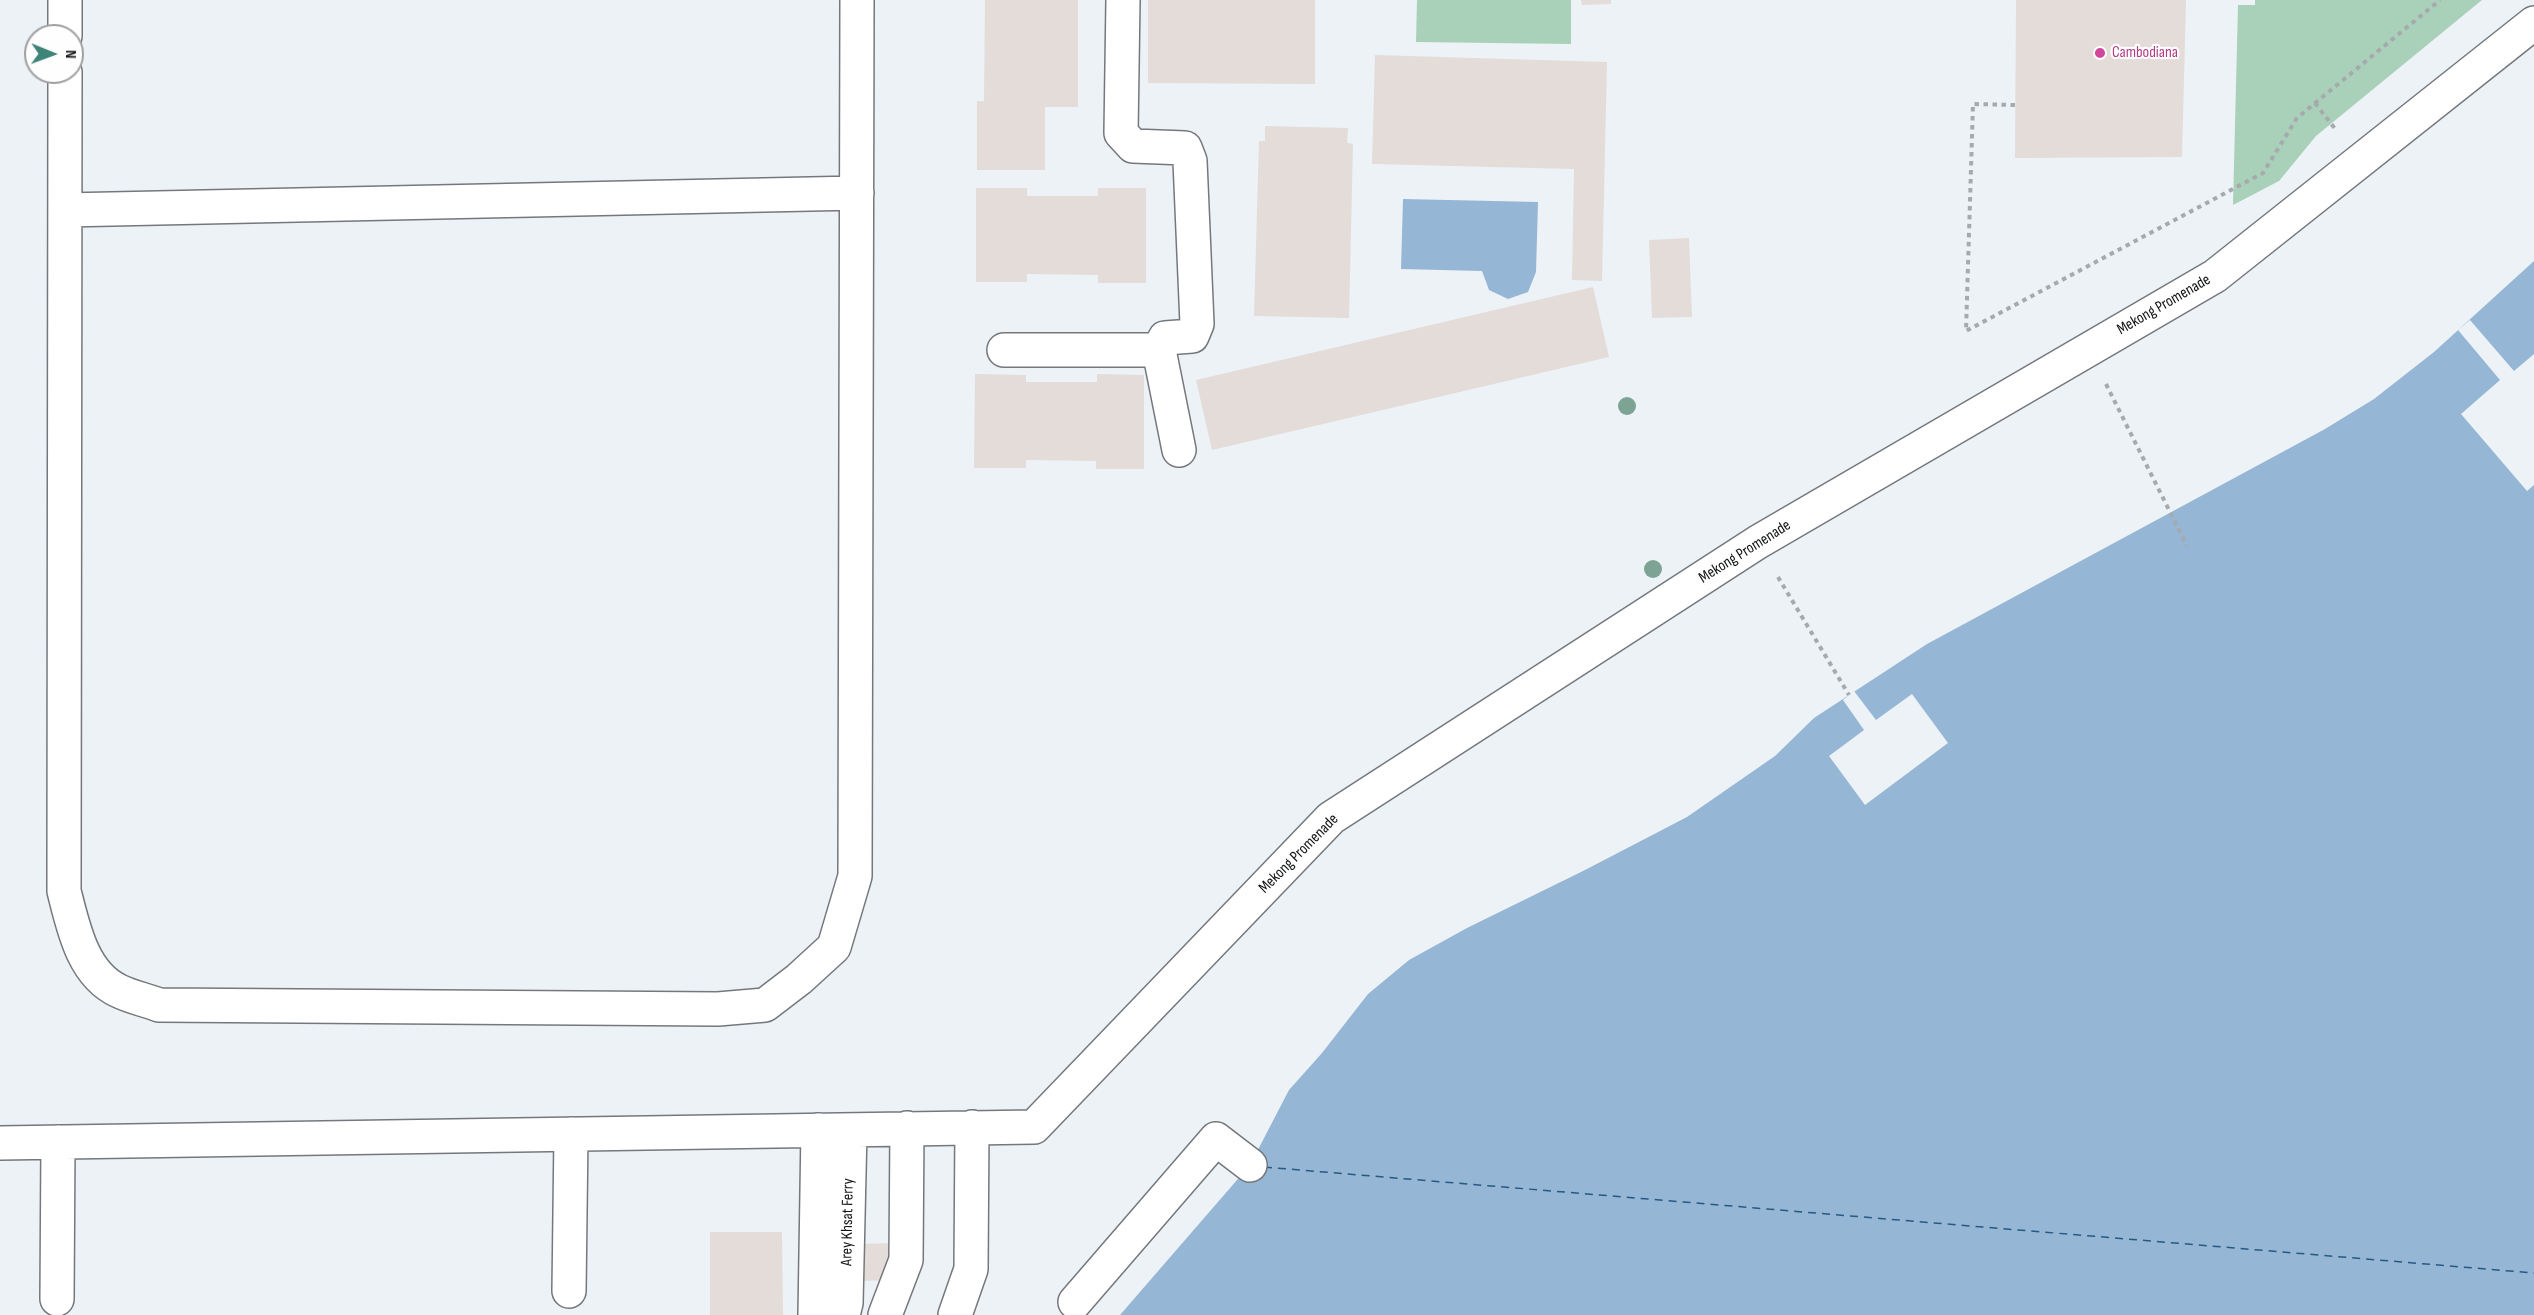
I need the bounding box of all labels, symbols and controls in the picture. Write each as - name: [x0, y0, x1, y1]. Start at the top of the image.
- north arrow: [24, 24, 84, 84]
- place label: Cambodiana: [2112, 43, 2178, 63]
- marker: Cambodiana: [2093, 46, 2107, 60]
- text: N: [61, 50, 80, 59]
- street label: Mekong Promenade: [2114, 270, 2214, 340]
- street label: Mekong Promenade: [1695, 516, 1795, 588]
- street label: Mekong Promenade: [1255, 810, 1343, 898]
- street label: Arey Khsat Ferry: [838, 1178, 858, 1266]

